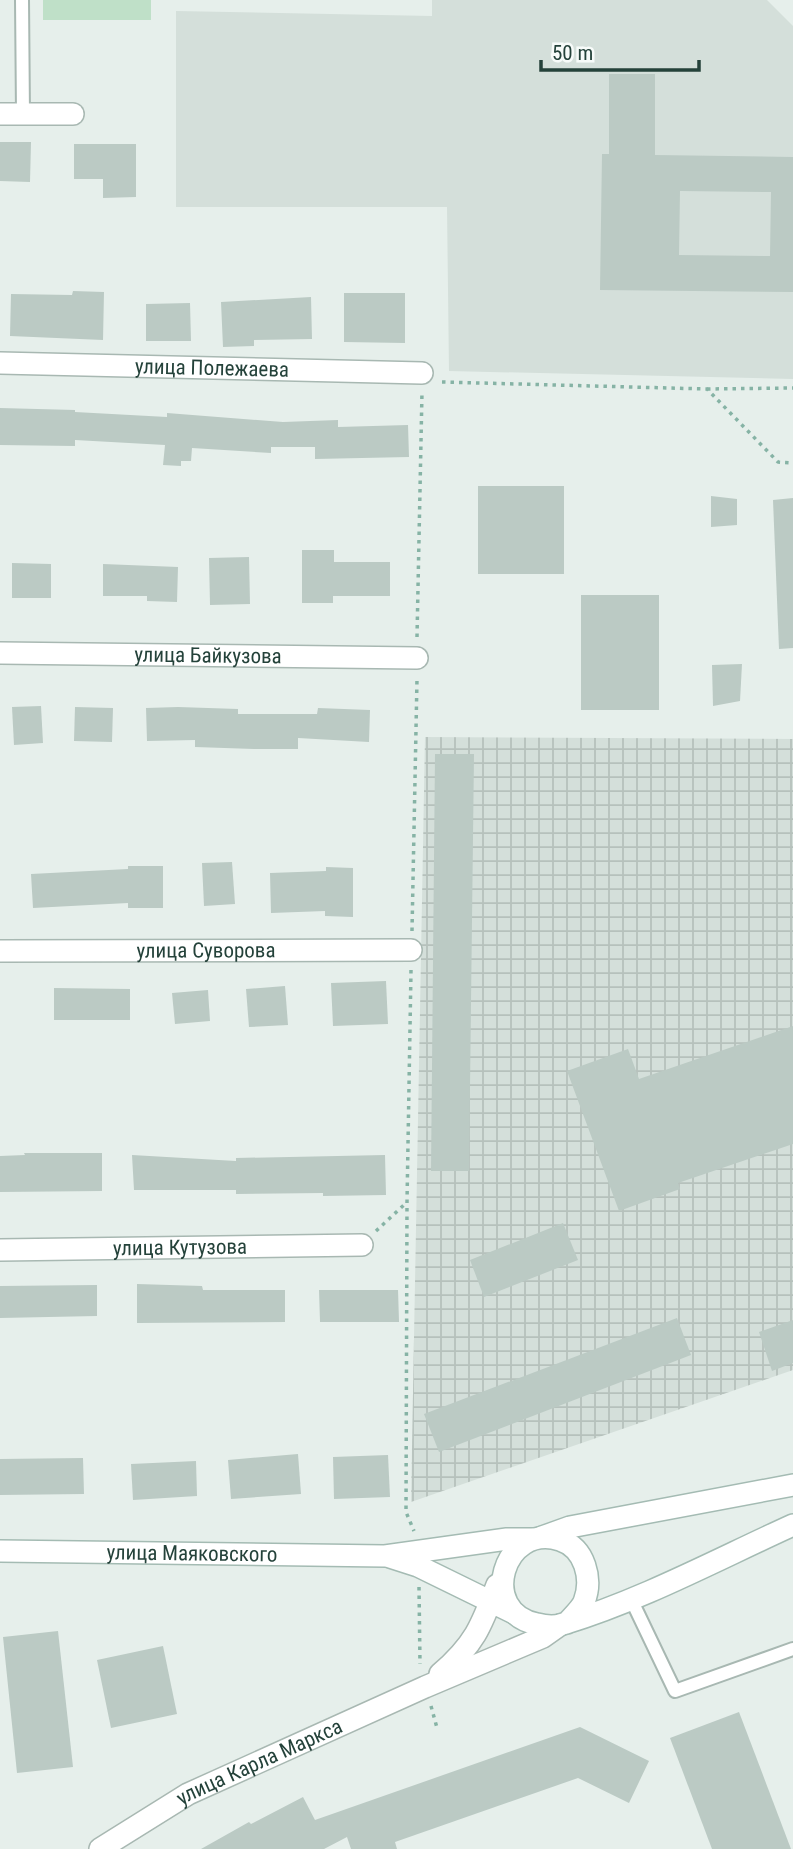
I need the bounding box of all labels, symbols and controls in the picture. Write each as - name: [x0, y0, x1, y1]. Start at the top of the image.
- scale bar: [541, 28, 698, 72]
- text: 50 m: [552, 41, 593, 65]
- street label: улица Полежаева: [135, 354, 289, 382]
- street label: улица Байкузова: [134, 643, 282, 668]
- street label: улица Суворова: [136, 938, 276, 963]
- street label: улица Кутузова: [113, 1235, 247, 1260]
- street label: улица Маяковского: [106, 1540, 278, 1567]
- street label: улица Карла Маркса: [172, 1714, 346, 1810]

